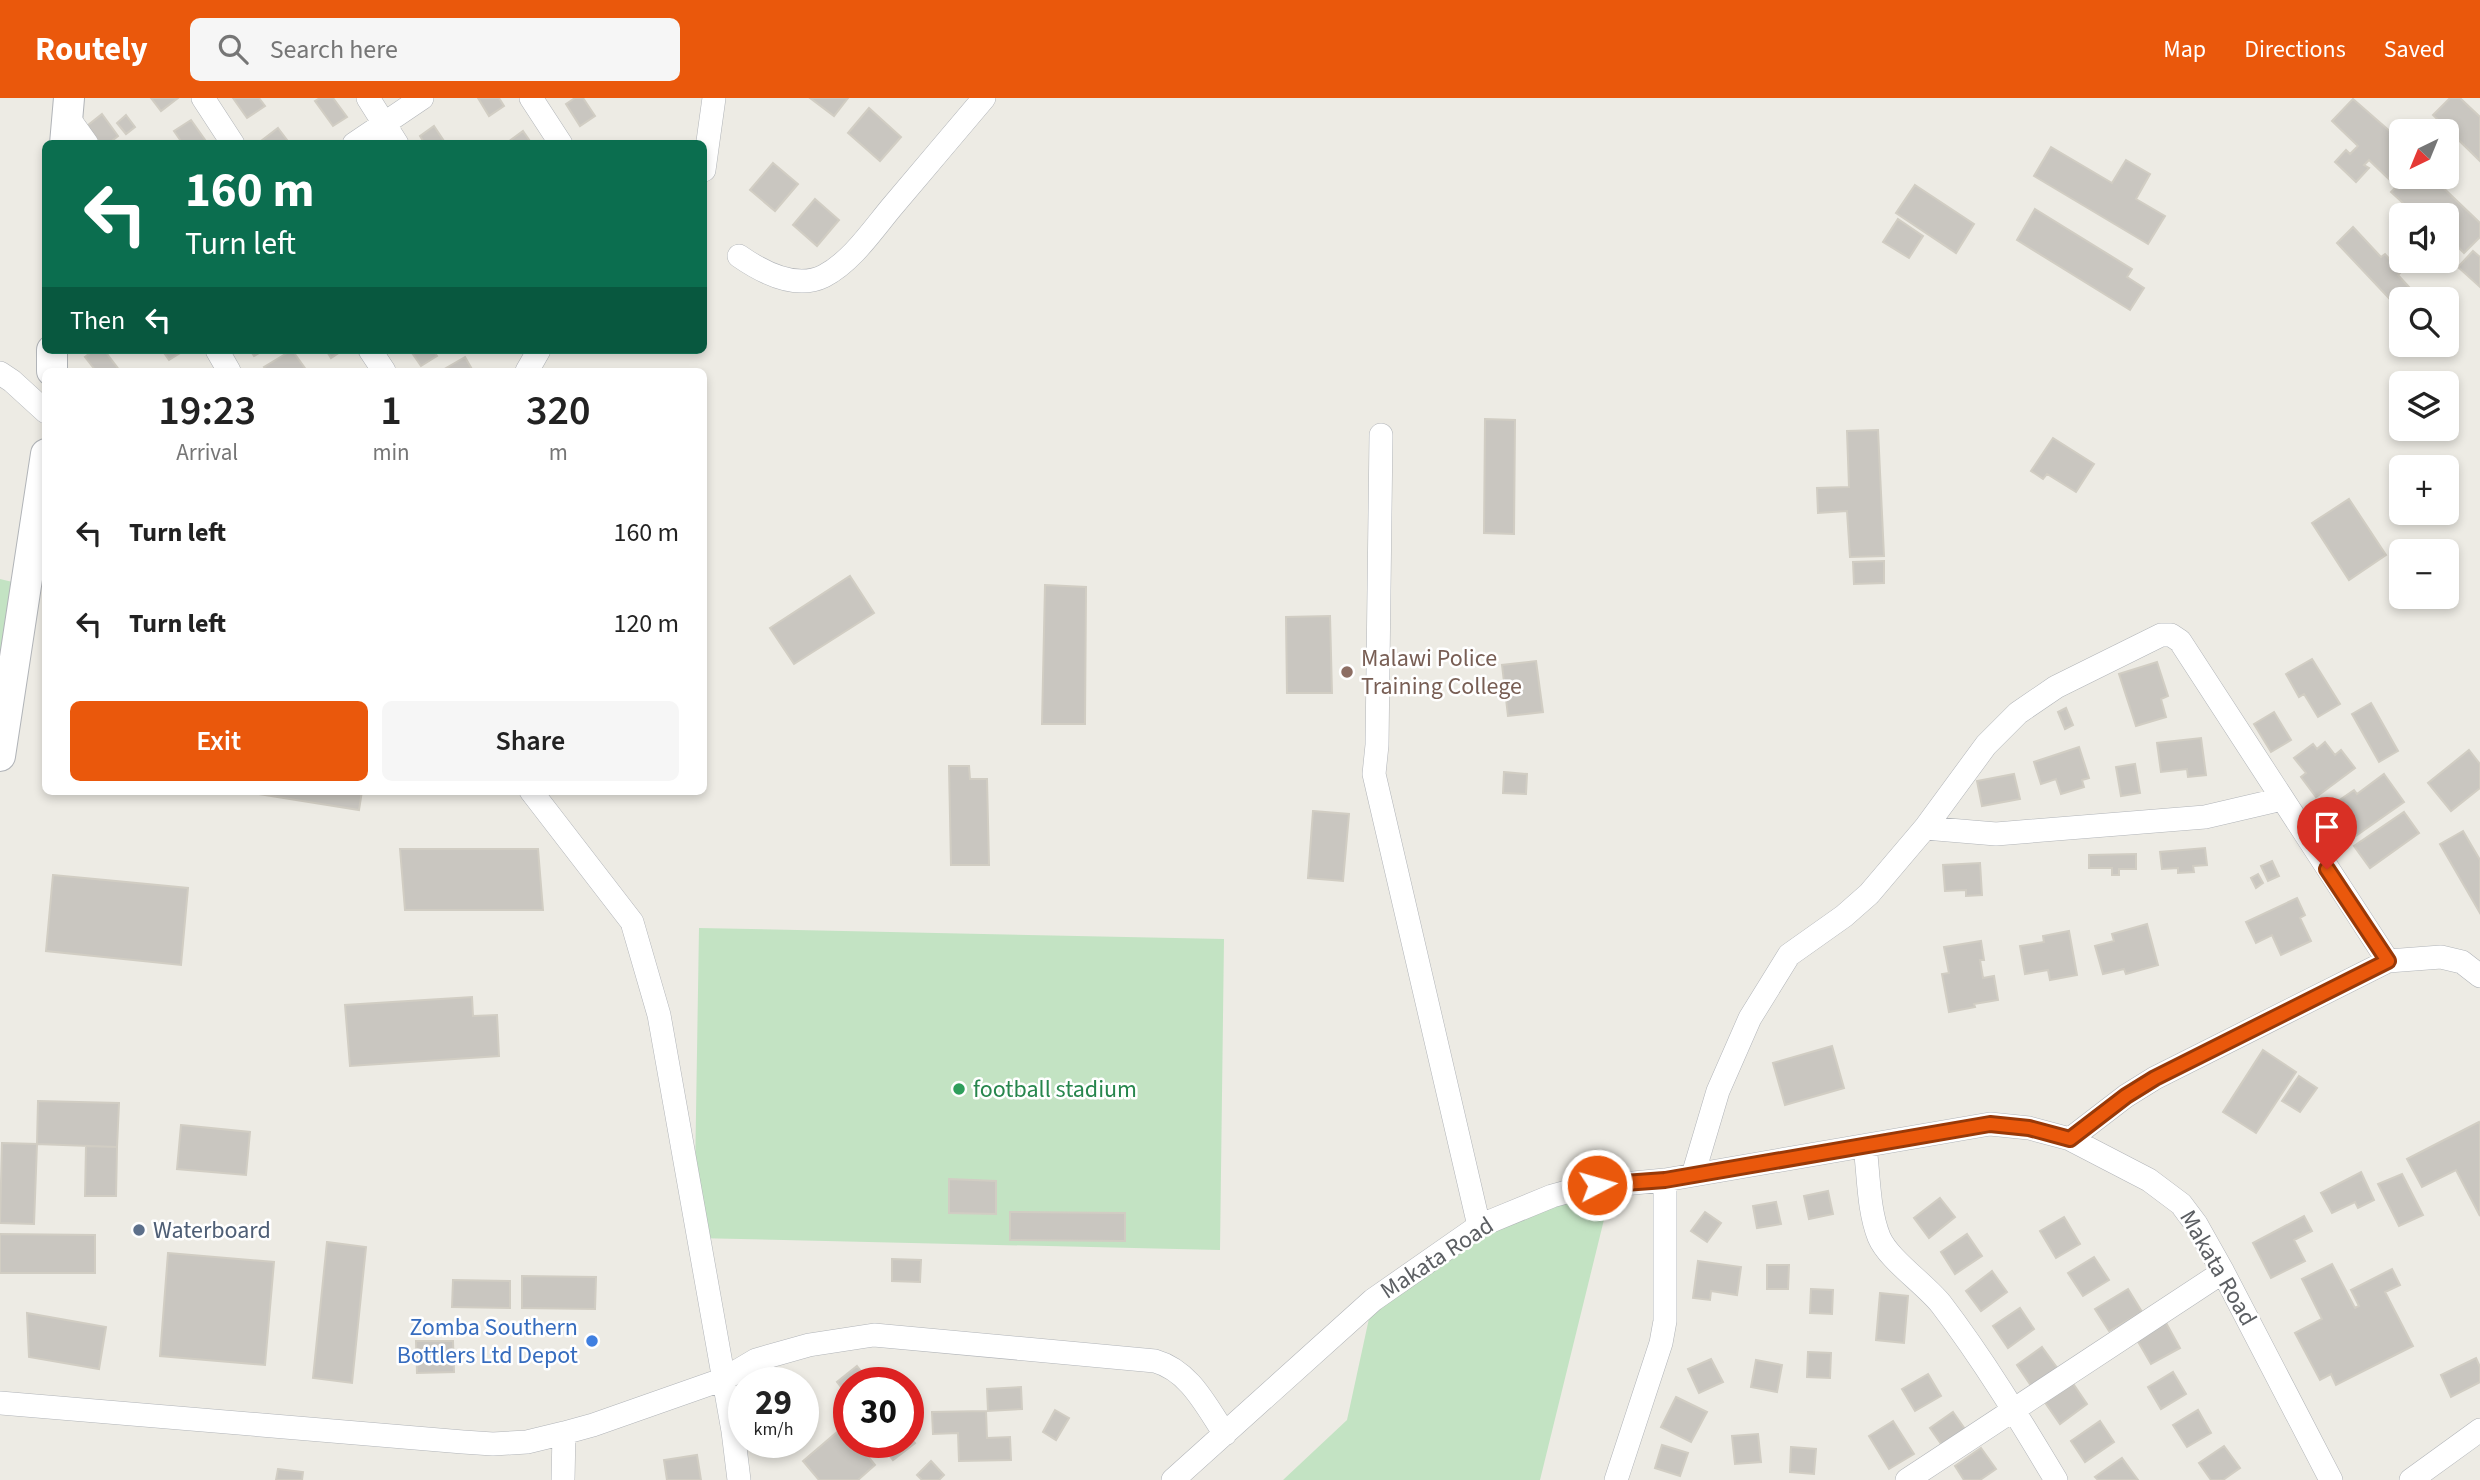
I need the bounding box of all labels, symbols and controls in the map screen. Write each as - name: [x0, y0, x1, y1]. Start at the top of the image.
- search box: [190, 18, 680, 81]
- text: Routely: [35, 26, 148, 73]
- icon: search: [214, 30, 252, 68]
- text: Search here: [270, 31, 398, 68]
- text: Map: [2163, 32, 2206, 67]
- text: Directions: [2244, 32, 2346, 67]
- text: Saved: [2384, 32, 2445, 67]
- north arrow: [2389, 119, 2459, 189]
- map controls: [2389, 119, 2459, 609]
- text: 160 m: [185, 156, 314, 226]
- icon: left: [70, 168, 161, 259]
- button: sound: [2389, 203, 2459, 273]
- text: Turn left: [185, 221, 296, 267]
- button: search: [2389, 287, 2459, 357]
- icon: left: [139, 301, 177, 339]
- text: Then: [70, 302, 125, 339]
- button: layers: [2389, 371, 2459, 441]
- text: 19:23: [158, 381, 256, 441]
- text: 1: [380, 381, 402, 441]
- text: 320: [526, 381, 591, 441]
- text: Arrival: [176, 436, 238, 469]
- text: min: [372, 436, 410, 469]
- text: m: [549, 436, 568, 469]
- button: +: [2389, 455, 2459, 525]
- icon: left: [70, 514, 108, 552]
- text: Turn left: [129, 514, 226, 551]
- text: 160 m: [613, 514, 679, 551]
- button: −: [2389, 539, 2459, 609]
- icon: left: [70, 605, 108, 643]
- text: Turn left: [129, 605, 226, 642]
- text: 120 m: [613, 605, 679, 642]
- place label: Malawi Police Training College: [1361, 641, 1522, 704]
- marker: Malawi Police Training College: [1339, 664, 1355, 680]
- button: Exit: [70, 701, 368, 781]
- button: Share: [382, 701, 679, 781]
- pin: [2297, 797, 2357, 869]
- icon: arrive: [2308, 808, 2346, 846]
- place label: football stadium: [973, 1072, 1137, 1107]
- marker: football stadium: [951, 1081, 967, 1097]
- position arrow: [1560, 1148, 1634, 1222]
- street label: Makata Road: [2171, 1203, 2265, 1333]
- street label: Makata Road: [1373, 1208, 1501, 1308]
- place label: Waterboard: [153, 1213, 271, 1248]
- marker: Waterboard: [131, 1222, 147, 1238]
- place label: Zomba Southern Bottlers Ltd Depot: [397, 1310, 578, 1373]
- marker: Zomba Southern Bottlers Ltd Depot: [584, 1333, 600, 1349]
- speed limit sign: 30: [833, 1367, 924, 1458]
- text: 29: [755, 1378, 792, 1428]
- text: km/h: [754, 1417, 793, 1442]

